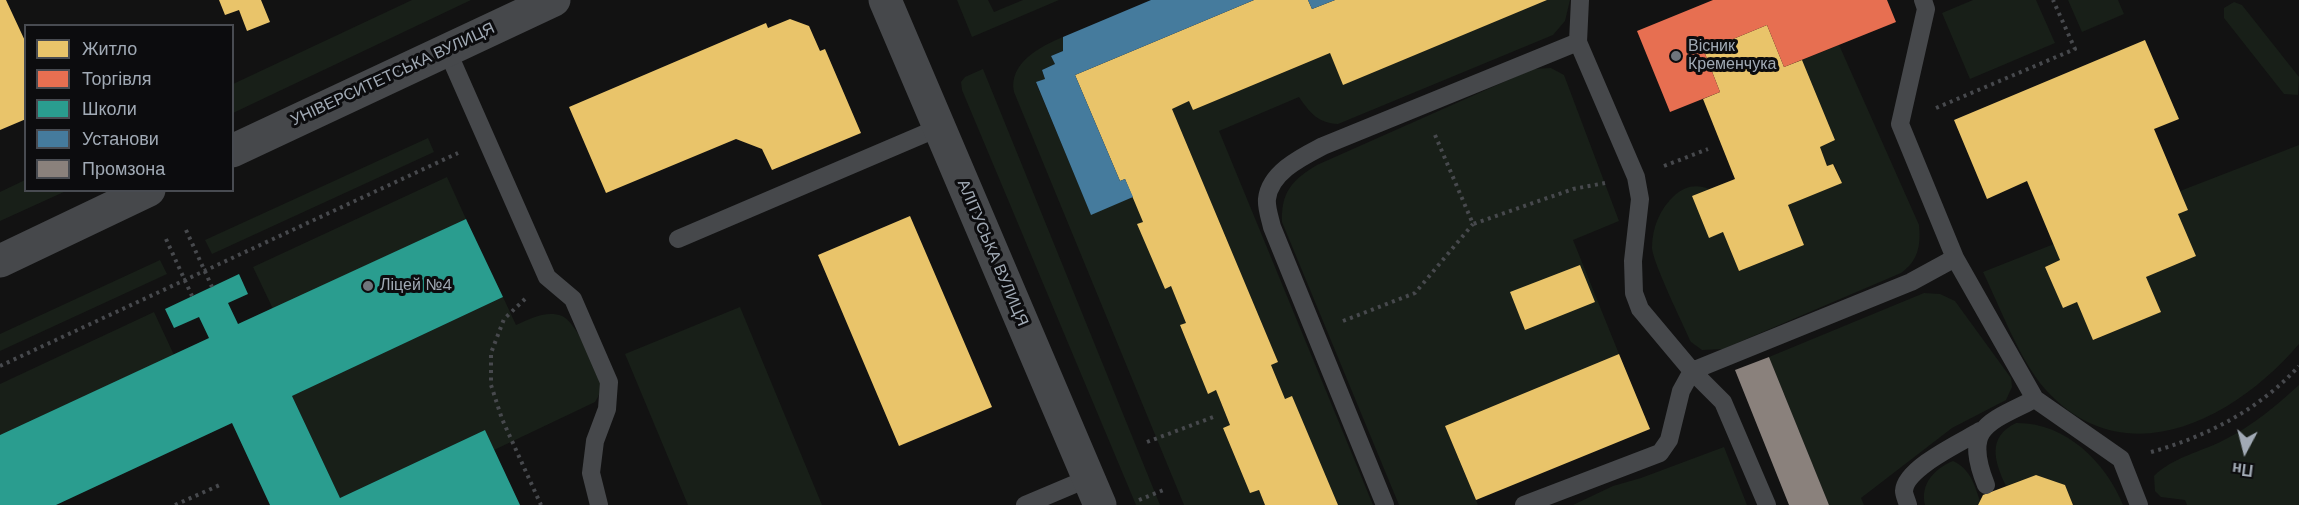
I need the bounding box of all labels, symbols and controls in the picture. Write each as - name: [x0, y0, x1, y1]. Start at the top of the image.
- street label: УНІВЕРСИТЕТСЬКА ВУЛИЦЯ: [288, 19, 498, 131]
- legend: [24, 24, 234, 192]
- text: Житло: [82, 37, 137, 61]
- place label: Вісник Кременчука: [1688, 37, 1776, 75]
- marker: Вісник Кременчука: [1669, 49, 1683, 63]
- text: Торгівля: [82, 67, 152, 91]
- text: Школи: [82, 97, 137, 121]
- text: Установи: [82, 127, 159, 151]
- text: Промзона: [82, 157, 165, 181]
- street label: АЛІТУСЬКА ВУЛИЦЯ: [952, 177, 1032, 329]
- place label: Ліцей №4: [380, 276, 452, 296]
- marker: Ліцей №4: [361, 279, 375, 293]
- north arrow: [2215, 421, 2275, 481]
- text: Пн: [2231, 458, 2255, 481]

